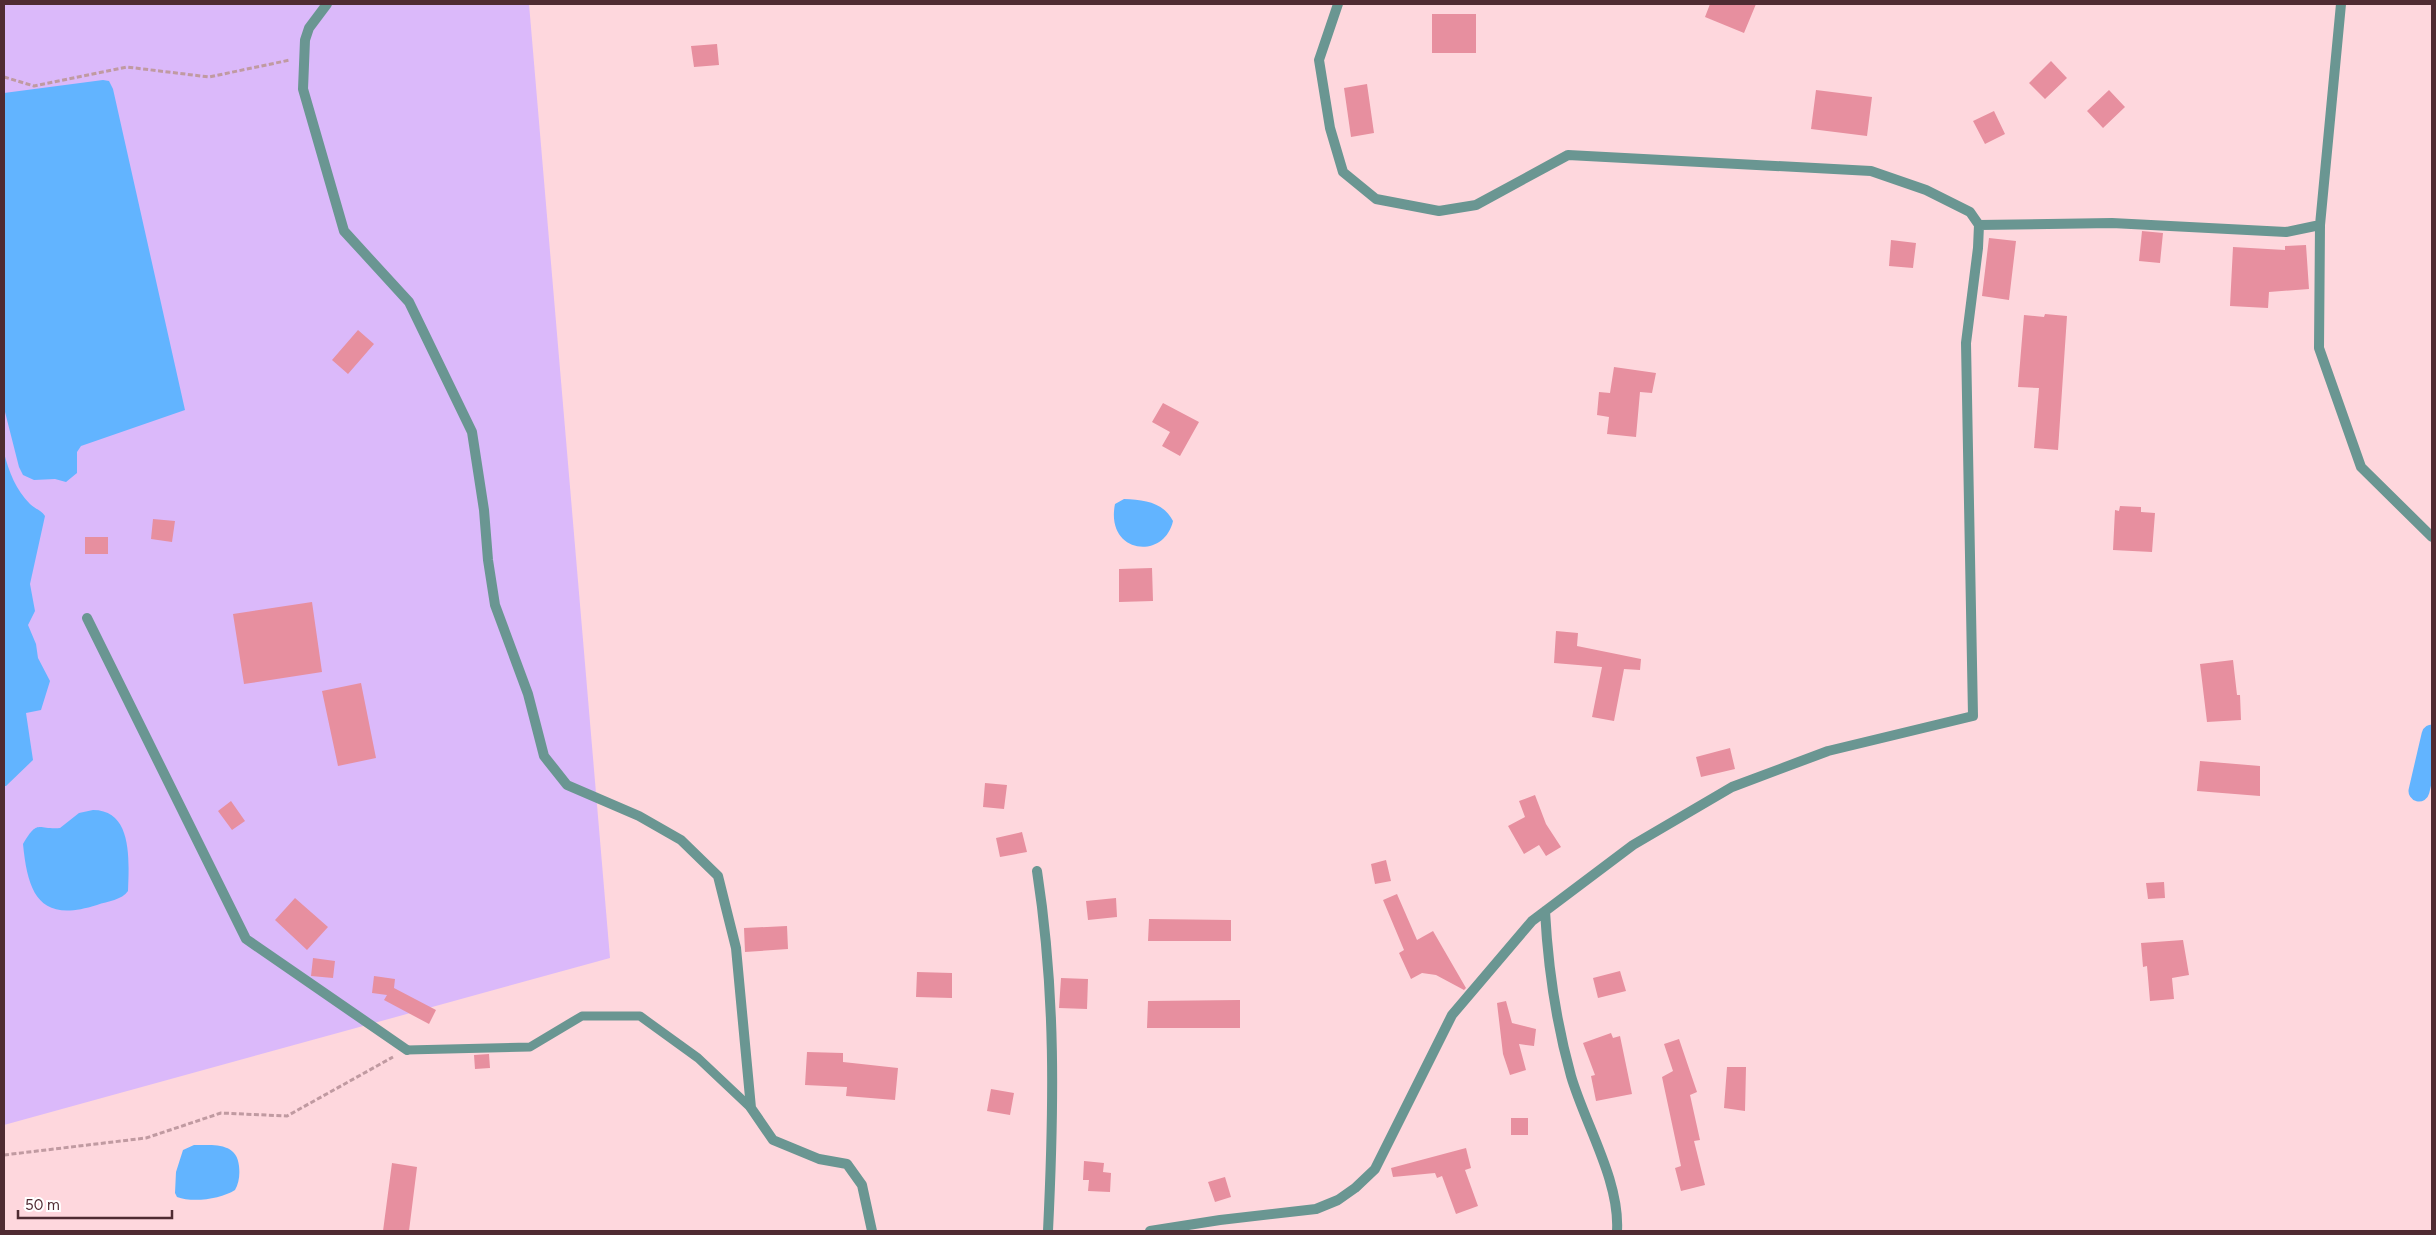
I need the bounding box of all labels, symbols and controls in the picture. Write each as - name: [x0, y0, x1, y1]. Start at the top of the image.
- scale bar: [18, 1188, 171, 1220]
- text: 50 m: [25, 1196, 60, 1214]

